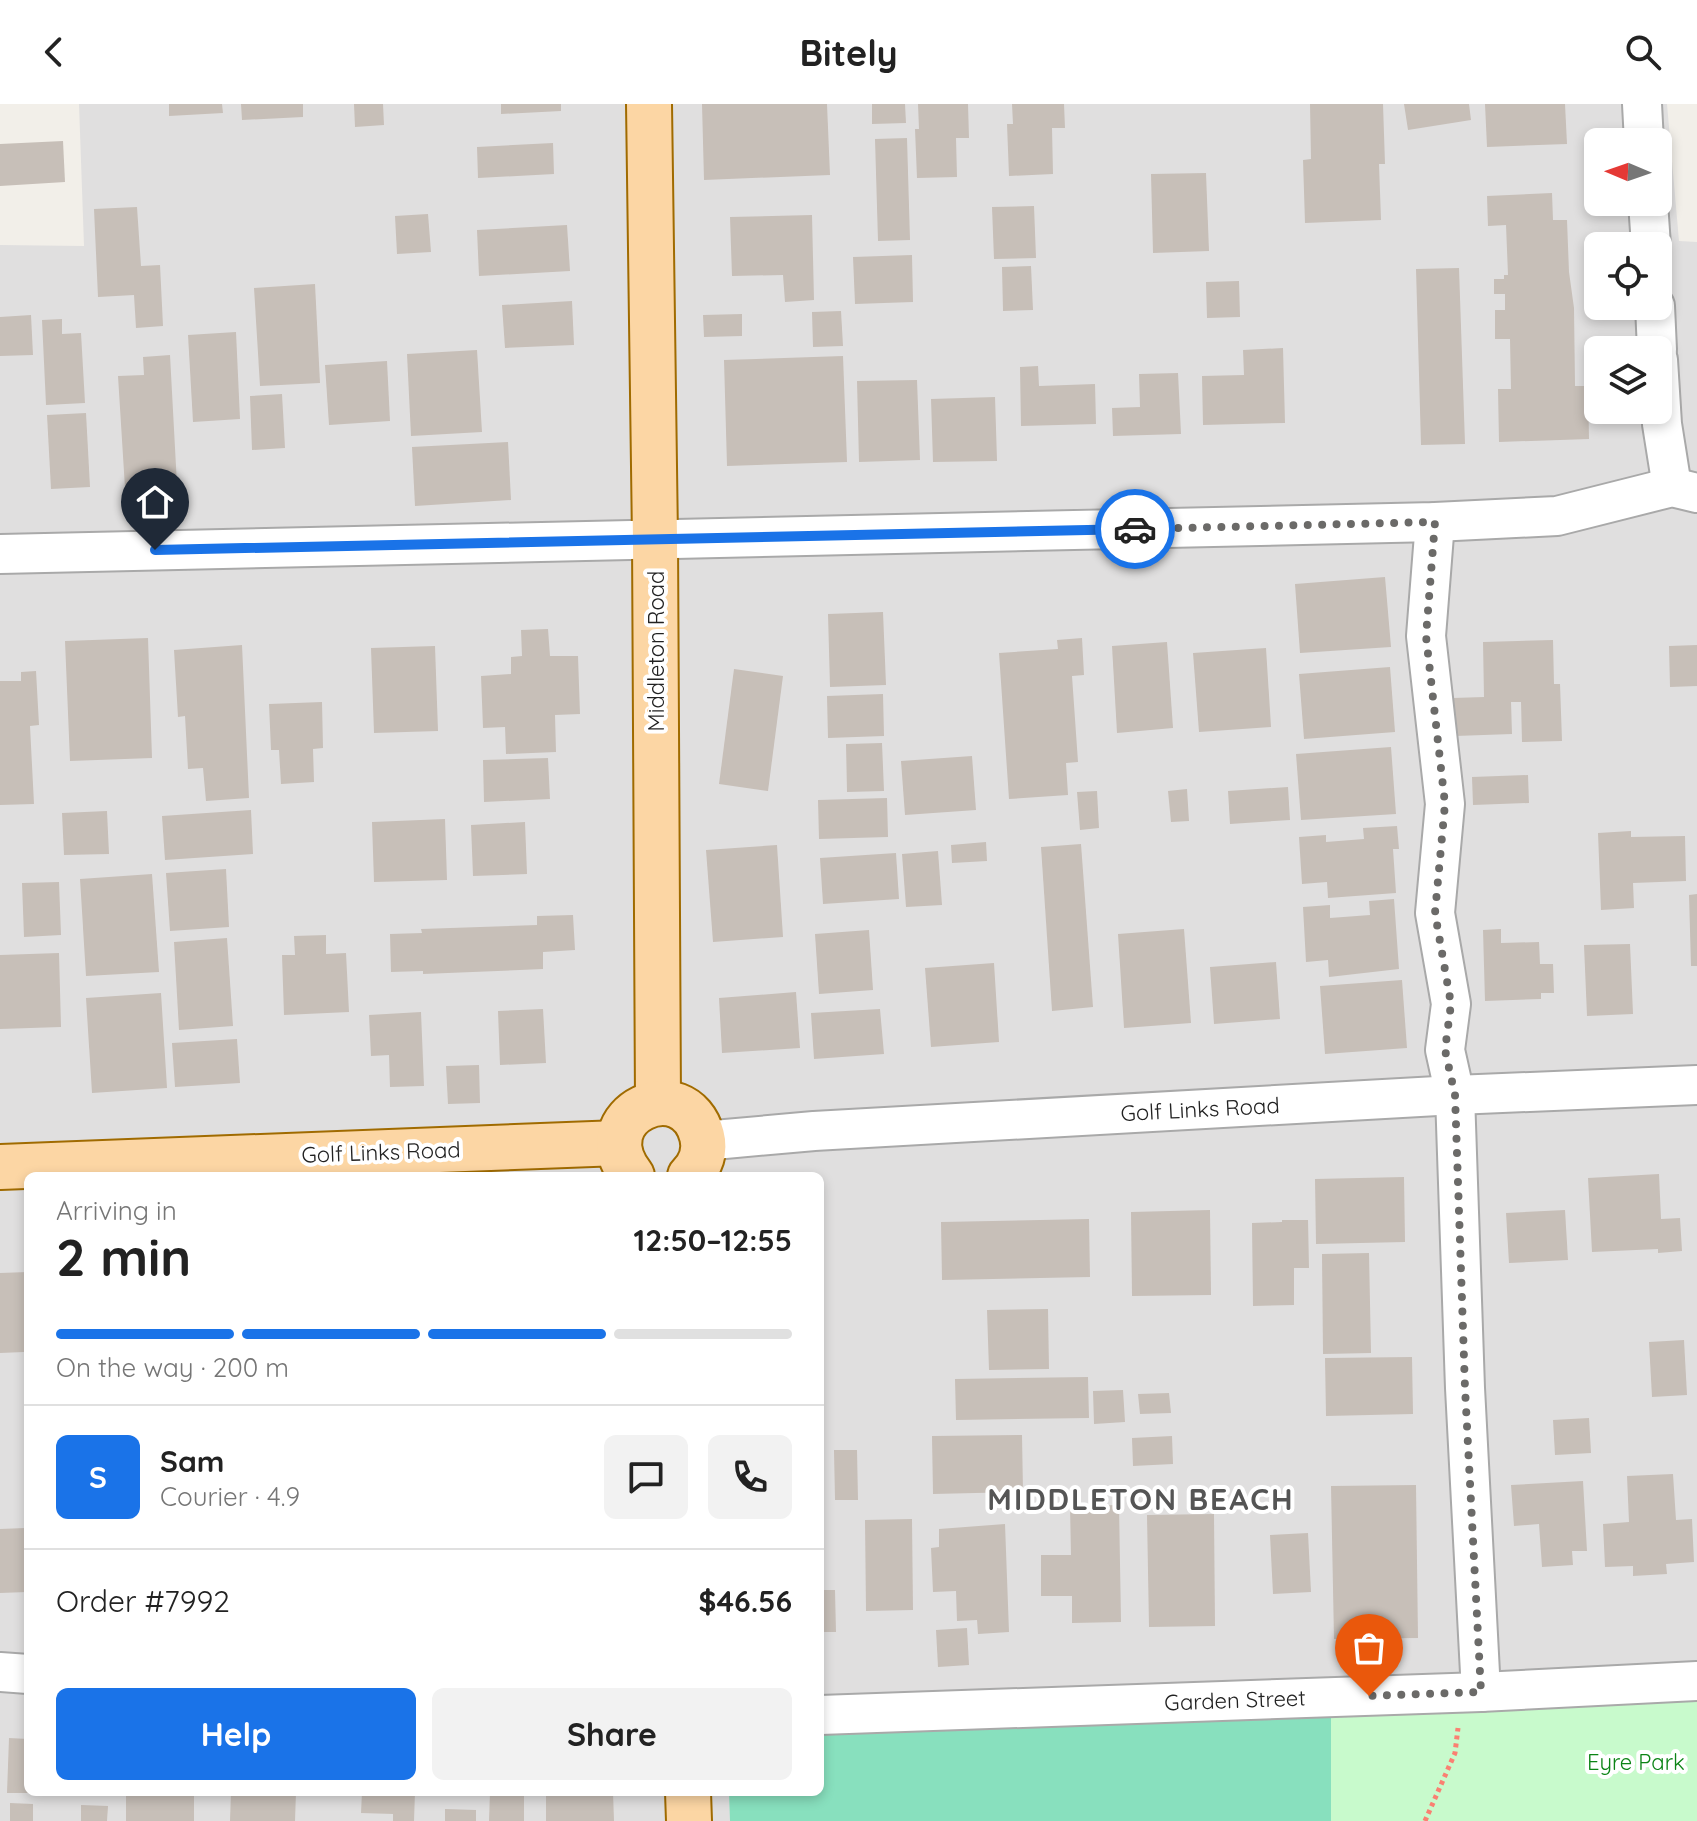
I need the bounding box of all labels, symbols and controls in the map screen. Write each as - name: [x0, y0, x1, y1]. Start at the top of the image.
- icon: back: [32, 30, 76, 74]
- text: Bitely: [799, 30, 898, 75]
- icon: search: [1621, 30, 1665, 74]
- north arrow: [1584, 128, 1672, 216]
- map controls: [1584, 128, 1672, 424]
- button: locate: [1584, 232, 1672, 320]
- button: layers: [1584, 336, 1672, 424]
- pin: [121, 468, 189, 550]
- icon: home: [133, 480, 177, 524]
- courier: [1095, 489, 1175, 569]
- icon: car: [1113, 507, 1157, 551]
- street label: Middleton Road: [642, 571, 670, 731]
- street label: Golf Links Road: [1120, 1091, 1280, 1127]
- street label: Golf Links Road: [301, 1135, 461, 1169]
- text: Arriving in: [56, 1194, 177, 1227]
- text: 12:50–12:55: [634, 1221, 792, 1259]
- text: 2 min: [56, 1224, 191, 1289]
- text: On the way · 200 m: [56, 1351, 289, 1384]
- button: chat: [604, 1435, 688, 1519]
- button: phone: [708, 1435, 792, 1519]
- text: Sam: [160, 1442, 224, 1480]
- text: S: [89, 1458, 107, 1496]
- text: Courier · 4.9: [160, 1480, 300, 1513]
- district label: MIDDLETON BEACH: [987, 1480, 1295, 1518]
- text: Order #7992: [56, 1582, 230, 1620]
- text: $46.56: [699, 1582, 792, 1620]
- pin: [1335, 1614, 1403, 1696]
- icon: bag: [1347, 1626, 1391, 1670]
- street label: Garden Street: [1164, 1684, 1306, 1716]
- button: Help: [56, 1688, 416, 1780]
- button: Share: [432, 1688, 792, 1780]
- park label: Eyre Park: [1587, 1748, 1685, 1776]

